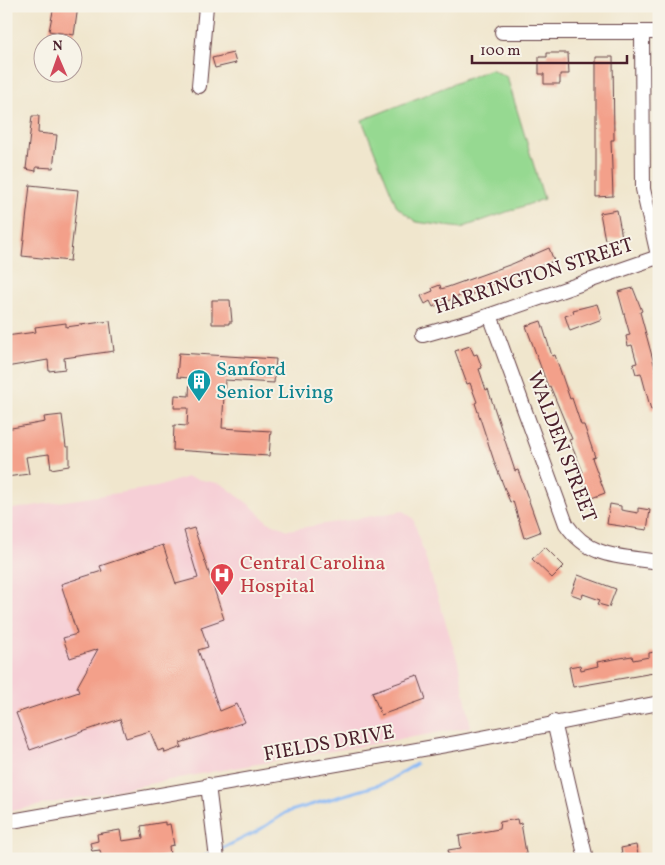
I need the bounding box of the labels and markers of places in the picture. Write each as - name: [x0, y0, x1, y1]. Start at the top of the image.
- place label: Sanford Senior Living: [216, 356, 333, 407]
- building icon: Sanford Senior Living: [186, 368, 212, 402]
- place label: Central Carolina Hospital: [240, 550, 386, 601]
- hospital icon: Central Carolina Hospital: [209, 562, 235, 596]

